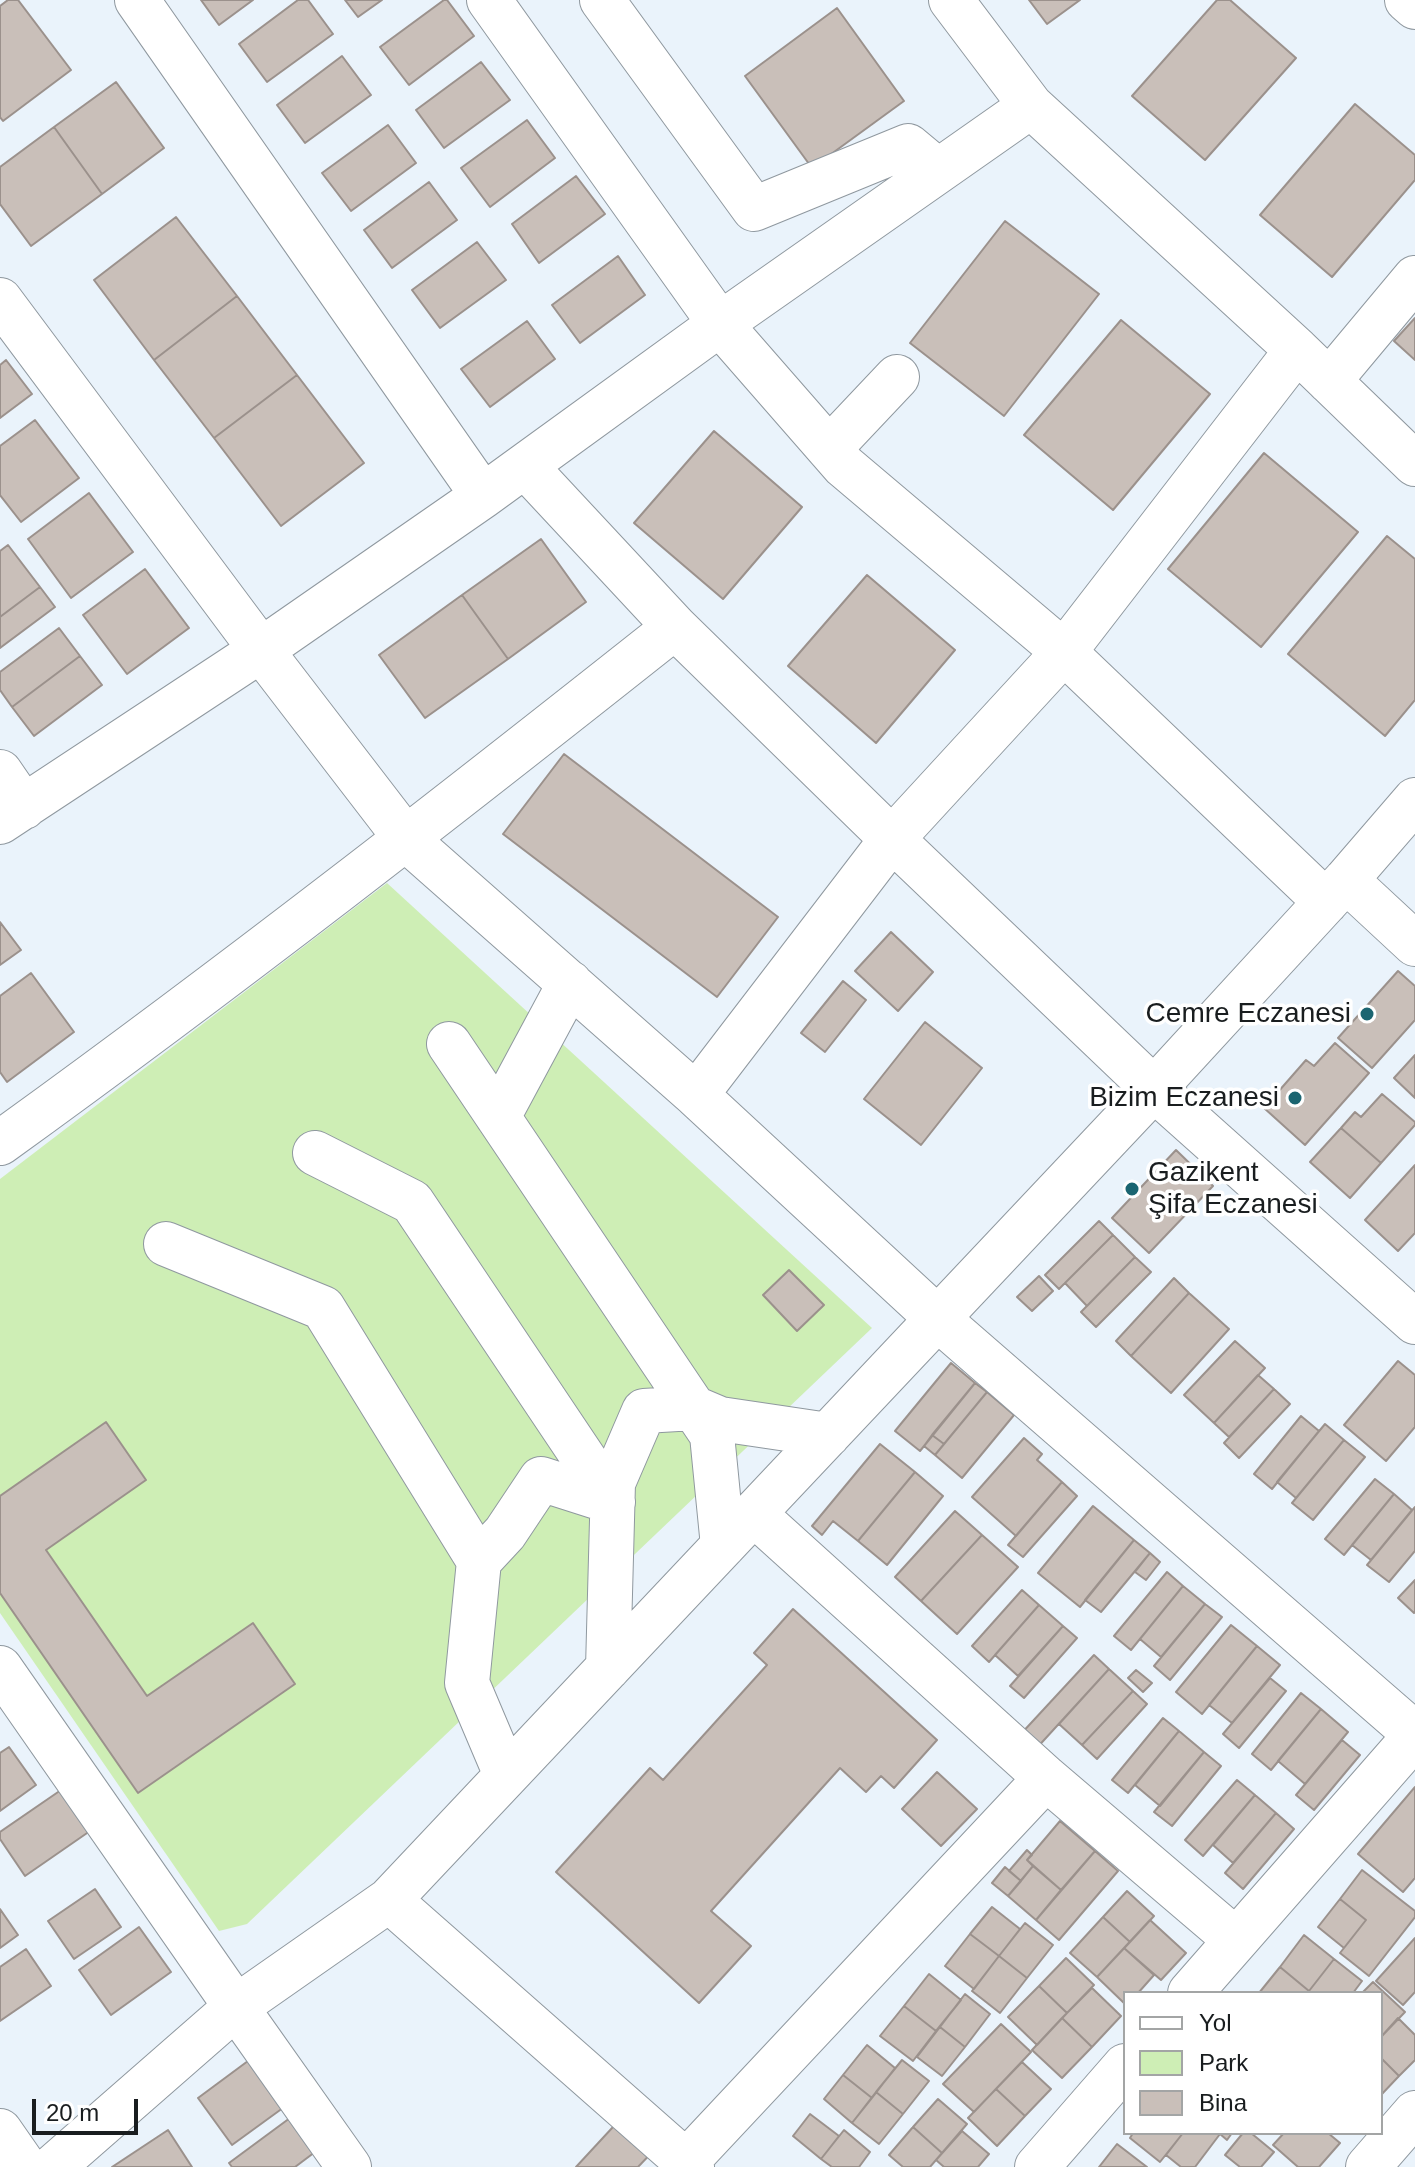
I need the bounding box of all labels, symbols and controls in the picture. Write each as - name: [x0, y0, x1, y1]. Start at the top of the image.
- place label: Cemre Eczanesi: [1146, 997, 1351, 1031]
- marker: Cemre Eczanesi: [1358, 1005, 1376, 1023]
- place label: Bizim Eczanesi: [1089, 1081, 1279, 1115]
- marker: Bizim Eczanesi: [1286, 1089, 1304, 1107]
- place label: Gazikent Şifa Eczanesi: [1148, 1156, 1318, 1222]
- marker: Gazikent Şifa Eczanesi: [1123, 1180, 1141, 1198]
- legend: [1123, 1991, 1383, 2135]
- text: Yol: [1199, 2009, 1231, 2036]
- text: Park: [1199, 2049, 1248, 2076]
- scale bar: [36, 2083, 142, 2133]
- text: Bina: [1199, 2089, 1247, 2116]
- text: 20 m: [46, 2099, 99, 2126]

